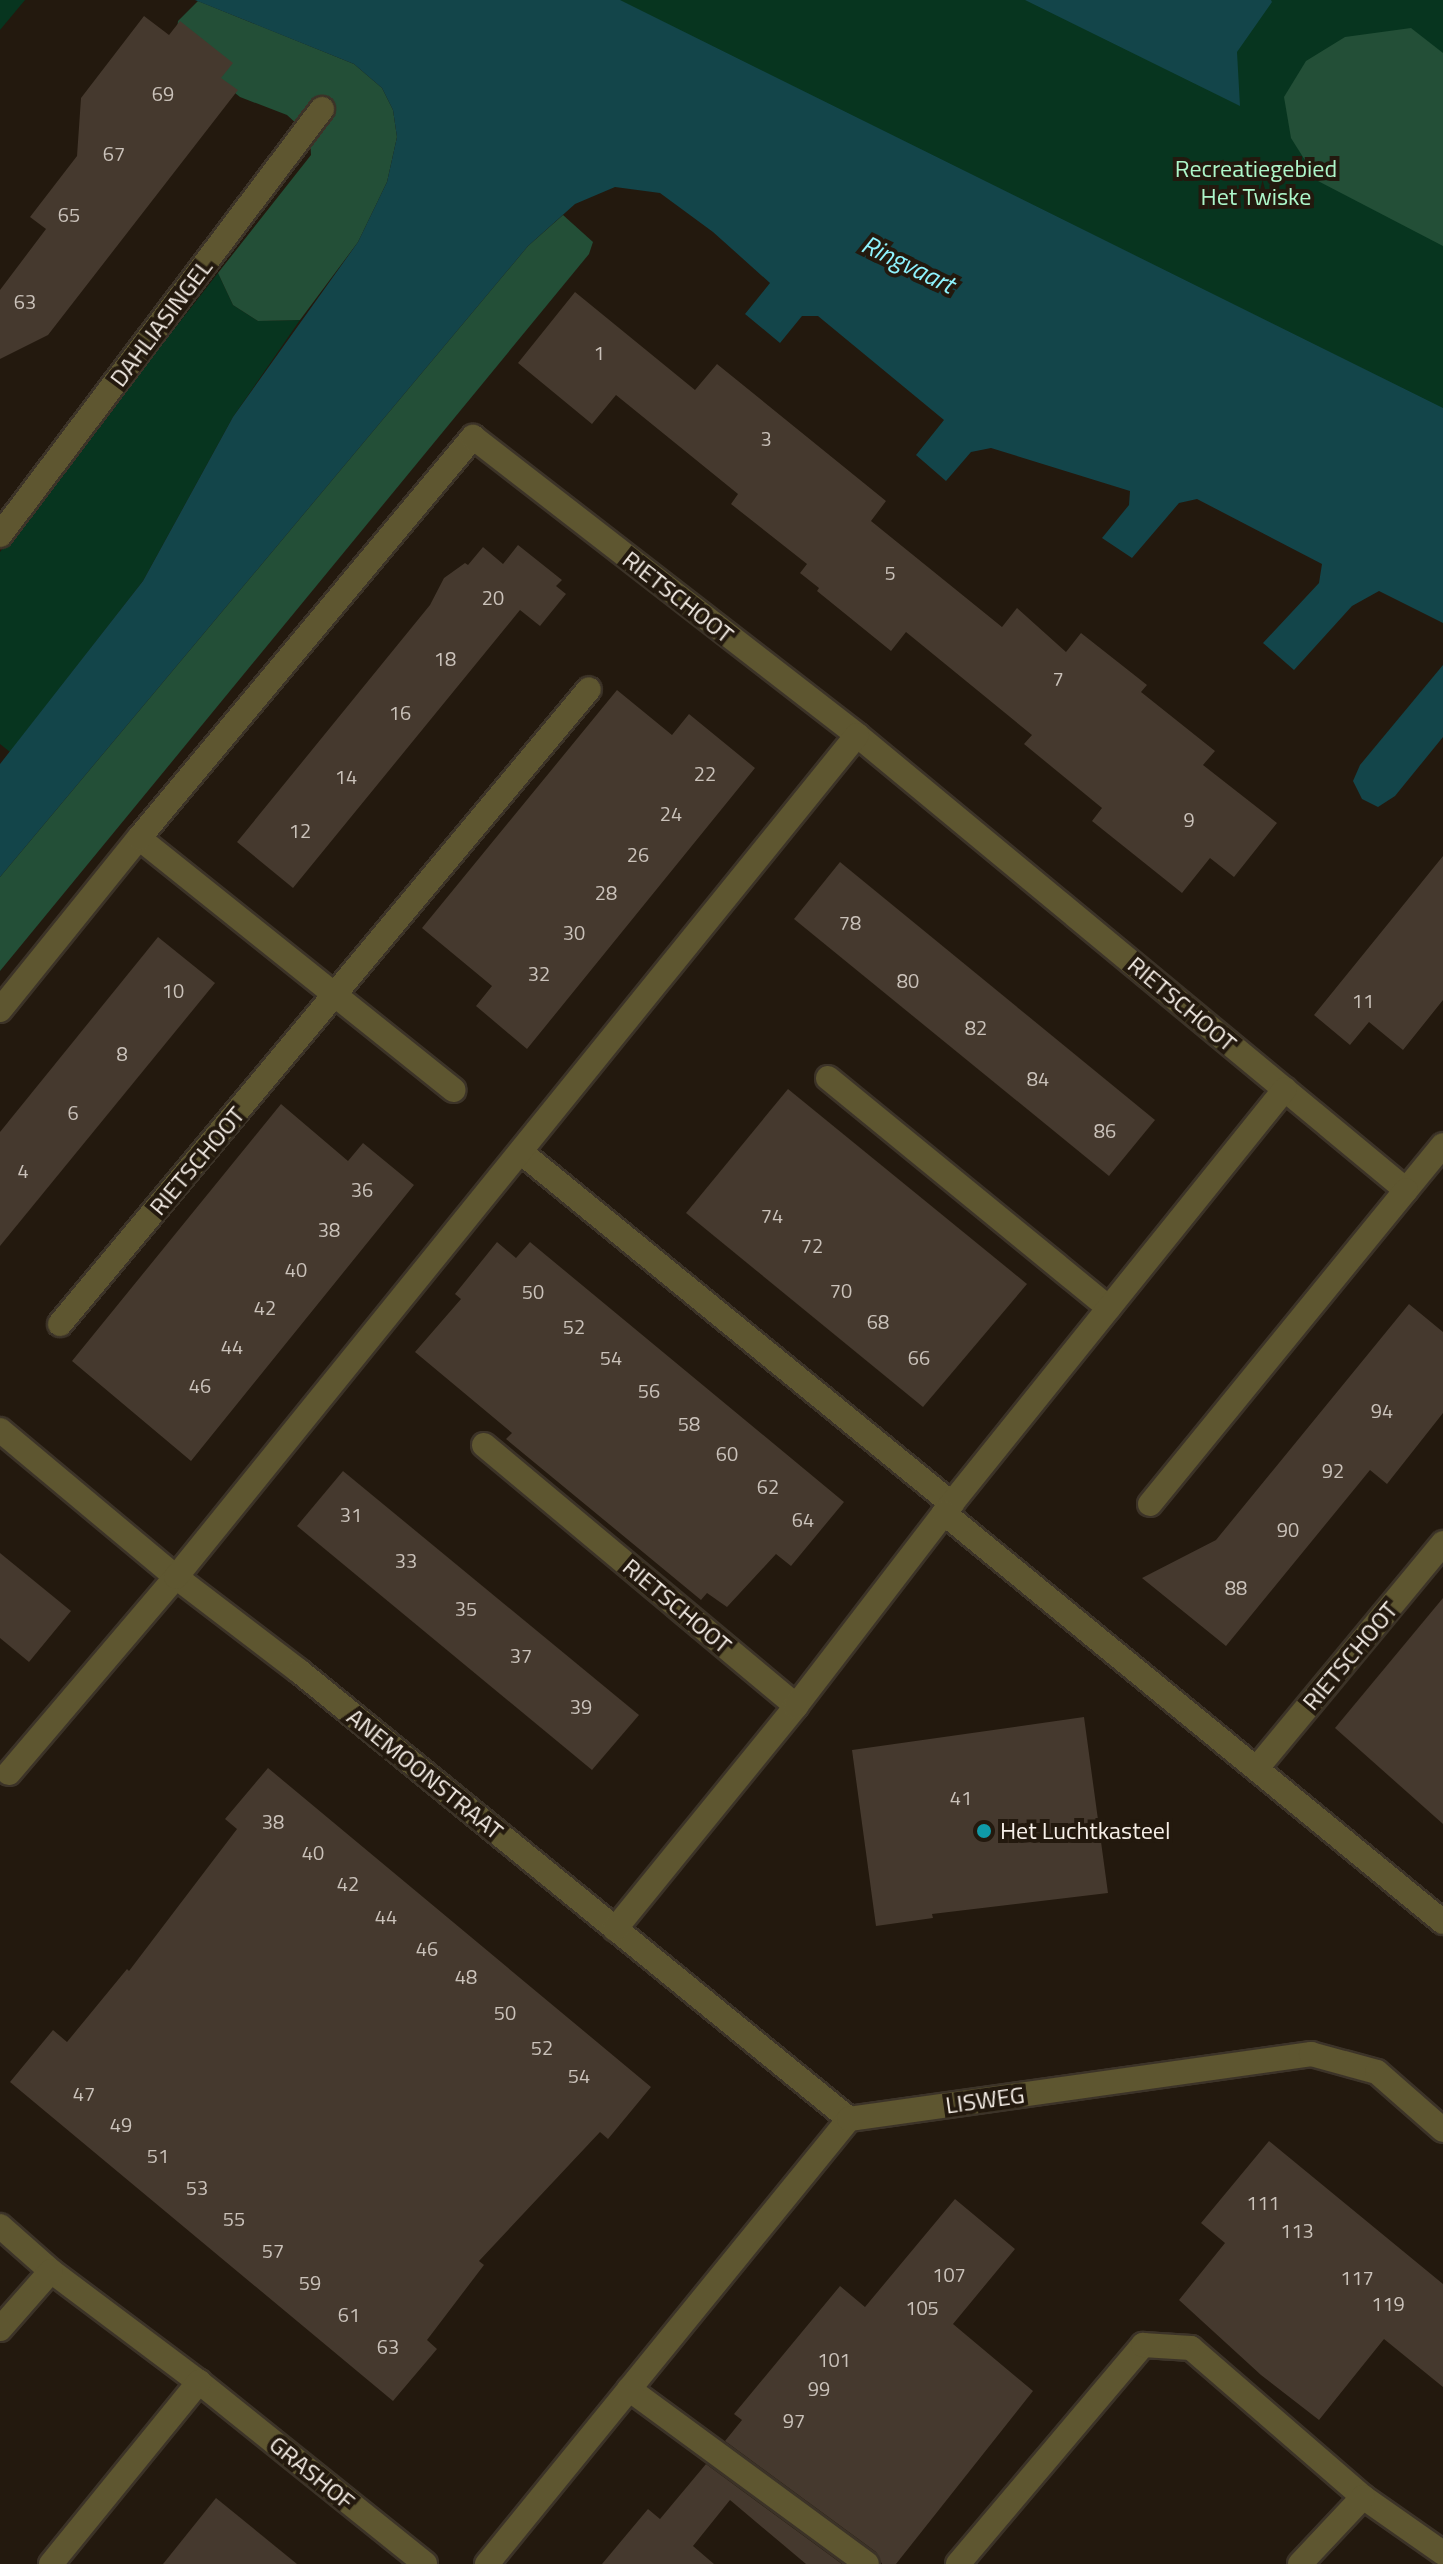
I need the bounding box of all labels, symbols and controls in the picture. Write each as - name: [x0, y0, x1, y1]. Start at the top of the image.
- house number: 69: [152, 81, 174, 105]
- house number: 67: [103, 141, 125, 165]
- park label: Recreatiegebied Het Twiske: [1175, 155, 1337, 211]
- house number: 65: [58, 202, 80, 226]
- water label: Ringvaart: [857, 228, 959, 300]
- street label: DAHLIASINGEL: [104, 254, 218, 392]
- house number: 63: [14, 289, 36, 313]
- house number: 1: [593, 340, 605, 364]
- house number: 3: [760, 426, 772, 450]
- street label: RIETSCHOOT: [617, 545, 739, 649]
- house number: 5: [884, 560, 896, 584]
- house number: 20: [482, 585, 504, 609]
- house number: 18: [434, 646, 456, 670]
- house number: 7: [1052, 666, 1064, 690]
- house number: 16: [389, 700, 411, 724]
- house number: 22: [694, 761, 716, 785]
- house number: 14: [335, 764, 357, 788]
- house number: 24: [660, 801, 682, 825]
- house number: 9: [1183, 807, 1195, 831]
- house number: 12: [289, 818, 311, 842]
- house number: 26: [627, 842, 649, 866]
- house number: 28: [595, 880, 617, 904]
- house number: 78: [839, 910, 861, 934]
- house number: 30: [563, 920, 585, 944]
- street label: RIETSCHOOT: [1122, 950, 1242, 1058]
- house number: 32: [528, 961, 550, 985]
- house number: 80: [897, 968, 919, 992]
- house number: 10: [162, 978, 184, 1002]
- house number: 11: [1352, 988, 1374, 1012]
- house number: 82: [965, 1015, 987, 1039]
- house number: 8: [116, 1041, 128, 1065]
- house number: 84: [1027, 1066, 1049, 1090]
- house number: 6: [67, 1100, 79, 1124]
- street label: RIETSCHOOT: [143, 1101, 251, 1221]
- house number: 86: [1094, 1118, 1116, 1142]
- house number: 4: [17, 1158, 29, 1182]
- house number: 36: [351, 1177, 373, 1201]
- house number: 74: [761, 1203, 783, 1227]
- house number: 38: [318, 1217, 340, 1241]
- house number: 72: [801, 1233, 823, 1257]
- house number: 40: [285, 1257, 307, 1281]
- house number: 70: [830, 1278, 852, 1302]
- house number: 50: [522, 1279, 544, 1303]
- house number: 42: [254, 1295, 276, 1319]
- house number: 68: [867, 1309, 889, 1333]
- house number: 52: [563, 1314, 585, 1338]
- house number: 44: [221, 1334, 243, 1358]
- house number: 54: [600, 1345, 622, 1369]
- house number: 66: [908, 1345, 930, 1369]
- house number: 46: [189, 1373, 211, 1397]
- house number: 56: [638, 1378, 660, 1402]
- house number: 94: [1371, 1398, 1393, 1422]
- house number: 58: [678, 1411, 700, 1435]
- house number: 60: [716, 1441, 738, 1465]
- house number: 92: [1322, 1458, 1344, 1482]
- house number: 62: [757, 1474, 779, 1498]
- house number: 31: [340, 1502, 362, 1526]
- house number: 64: [792, 1507, 814, 1531]
- house number: 90: [1277, 1517, 1299, 1541]
- house number: 33: [395, 1548, 417, 1572]
- street label: RIETSCHOOT: [617, 1552, 737, 1660]
- house number: 88: [1225, 1575, 1247, 1599]
- house number: 35: [455, 1596, 477, 1620]
- street label: RIETSCHOOT: [1296, 1596, 1404, 1716]
- house number: 37: [510, 1643, 532, 1667]
- house number: 39: [570, 1694, 592, 1718]
- street label: ANEMOONSTRAAT: [341, 1702, 509, 1846]
- house number: 41: [950, 1785, 972, 1809]
- house number: 38: [262, 1809, 284, 1833]
- place label: Het Luchtkasteel: [1000, 1817, 1170, 1845]
- marker: Het Luchtkasteel: [975, 1822, 993, 1840]
- house number: 40: [302, 1840, 324, 1864]
- house number: 42: [337, 1871, 359, 1895]
- house number: 44: [375, 1904, 397, 1928]
- house number: 46: [416, 1936, 438, 1960]
- house number: 48: [455, 1964, 477, 1988]
- house number: 50: [494, 2000, 516, 2024]
- house number: 52: [531, 2035, 553, 2059]
- house number: 54: [568, 2063, 590, 2087]
- street label: LISWEG: [944, 2080, 1026, 2120]
- house number: 47: [73, 2081, 95, 2105]
- house number: 49: [110, 2112, 132, 2136]
- house number: 51: [147, 2143, 169, 2167]
- house number: 53: [186, 2175, 208, 2199]
- house number: 111: [1246, 2190, 1280, 2214]
- house number: 55: [223, 2206, 245, 2230]
- house number: 113: [1280, 2218, 1314, 2242]
- house number: 57: [262, 2238, 284, 2262]
- house number: 107: [932, 2262, 966, 2286]
- house number: 117: [1340, 2265, 1374, 2289]
- house number: 59: [299, 2270, 321, 2294]
- house number: 119: [1371, 2291, 1405, 2315]
- house number: 105: [905, 2295, 939, 2319]
- house number: 61: [338, 2302, 360, 2326]
- house number: 63: [377, 2334, 399, 2358]
- house number: 101: [817, 2347, 851, 2371]
- house number: 99: [808, 2376, 830, 2400]
- house number: 97: [783, 2408, 805, 2432]
- street label: GRASHOF: [264, 2430, 360, 2516]

